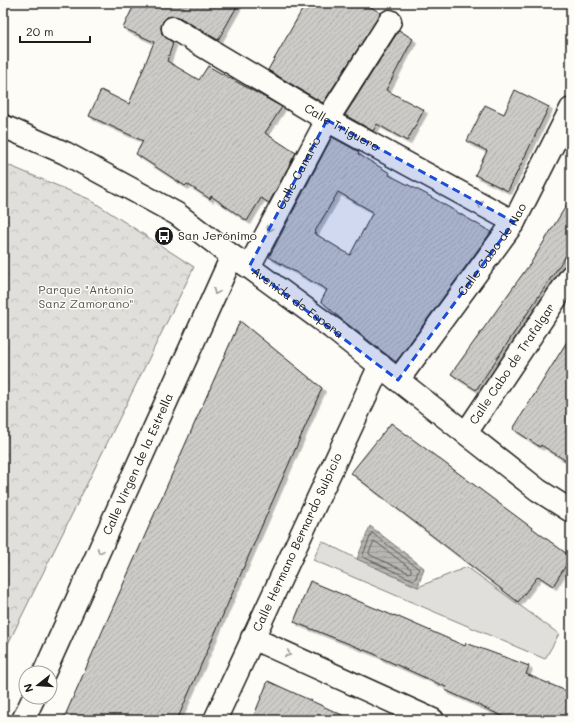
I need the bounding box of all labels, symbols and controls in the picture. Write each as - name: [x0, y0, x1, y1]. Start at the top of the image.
- scale bar: [20, 18, 90, 44]
- text: 20 m: [26, 23, 54, 39]
- street label: Calle Triguero: [302, 99, 383, 154]
- street label: Calle Canario: [272, 134, 324, 212]
- street label: Calle Cabo de Nao: [453, 200, 529, 299]
- one-way arrow: [477, 201, 484, 208]
- bus stop icon: San Jerónimo: [153, 225, 175, 247]
- one-way arrow: [266, 225, 273, 232]
- place label: San Jerónimo: [178, 227, 257, 243]
- street label: Avenida de Espera: [249, 263, 347, 341]
- park label: Parque "Antonio Sanz Zamorano": [38, 281, 134, 311]
- one-way arrow: [213, 287, 221, 295]
- street label: Calle Cabo de Trafalgar: [465, 300, 558, 427]
- street label: Calle Virgen de la Estrella: [98, 390, 176, 537]
- street label: Calle Hermano Bernardo Sulpicio: [248, 450, 345, 634]
- one-way arrow: [96, 547, 104, 554]
- one-way arrow: [283, 649, 291, 657]
- north arrow: [18, 665, 58, 705]
- text: N: [20, 682, 36, 694]

